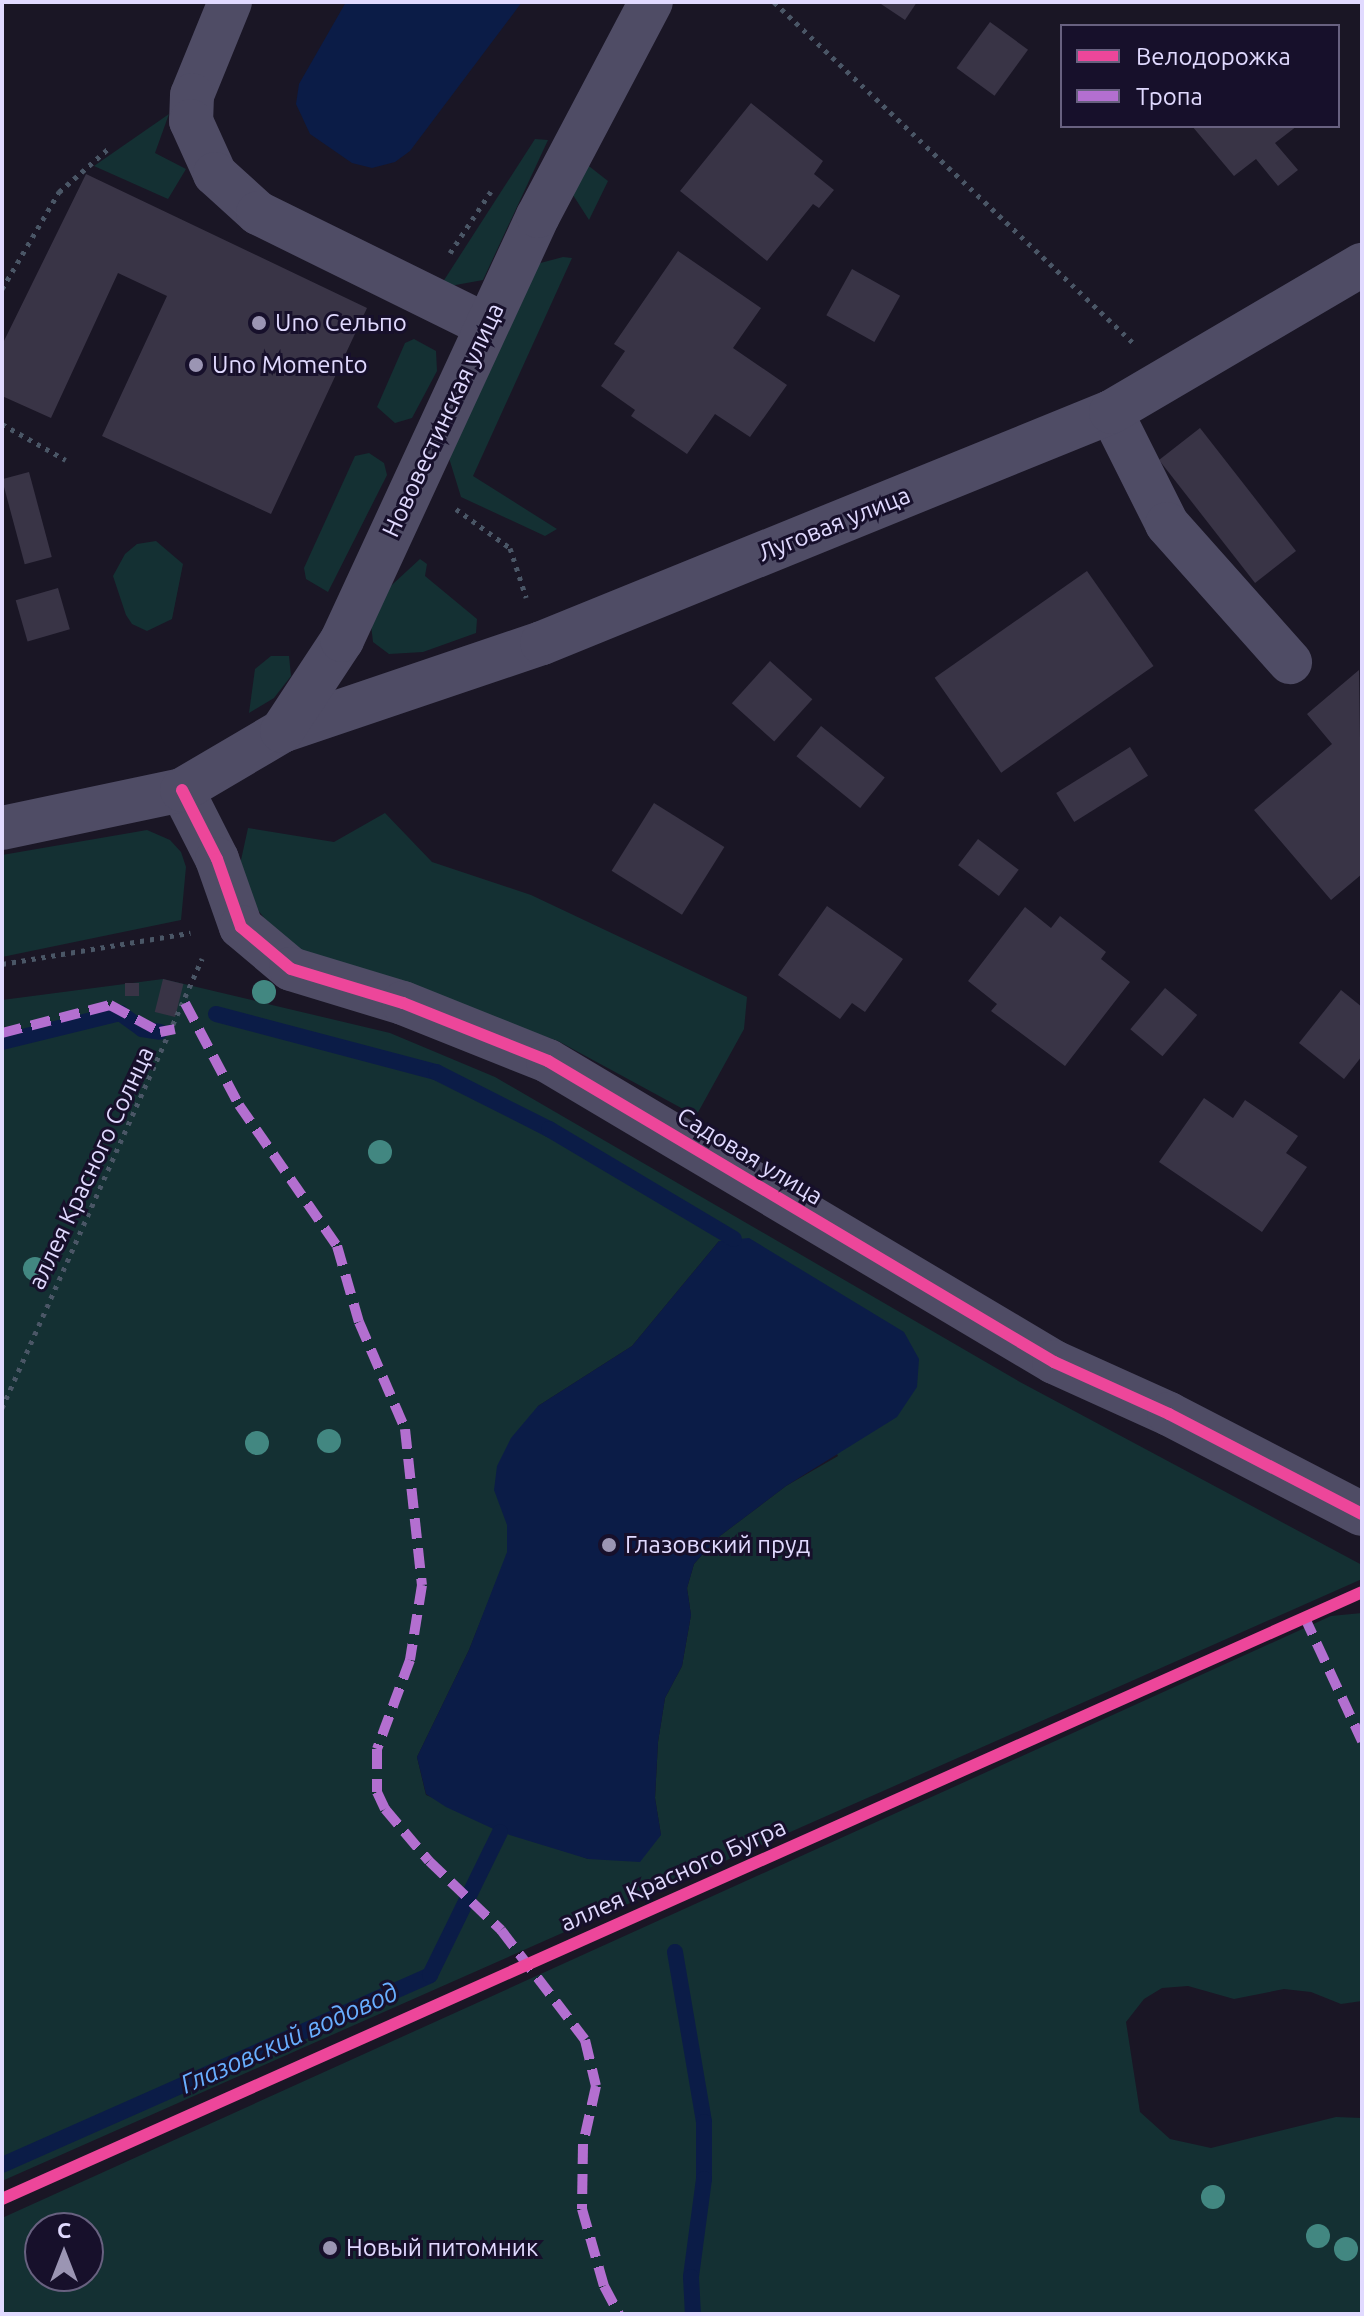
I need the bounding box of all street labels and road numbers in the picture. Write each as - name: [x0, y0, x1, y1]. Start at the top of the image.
- street label: Нововестинская улица: [376, 298, 510, 542]
- street label: Луговая улица: [754, 480, 914, 568]
- street label: аллея Красного Солнца: [22, 1042, 160, 1294]
- street label: Садовая улица: [672, 1101, 828, 1211]
- street label: аллея Красного Бугра: [556, 1812, 790, 1938]

